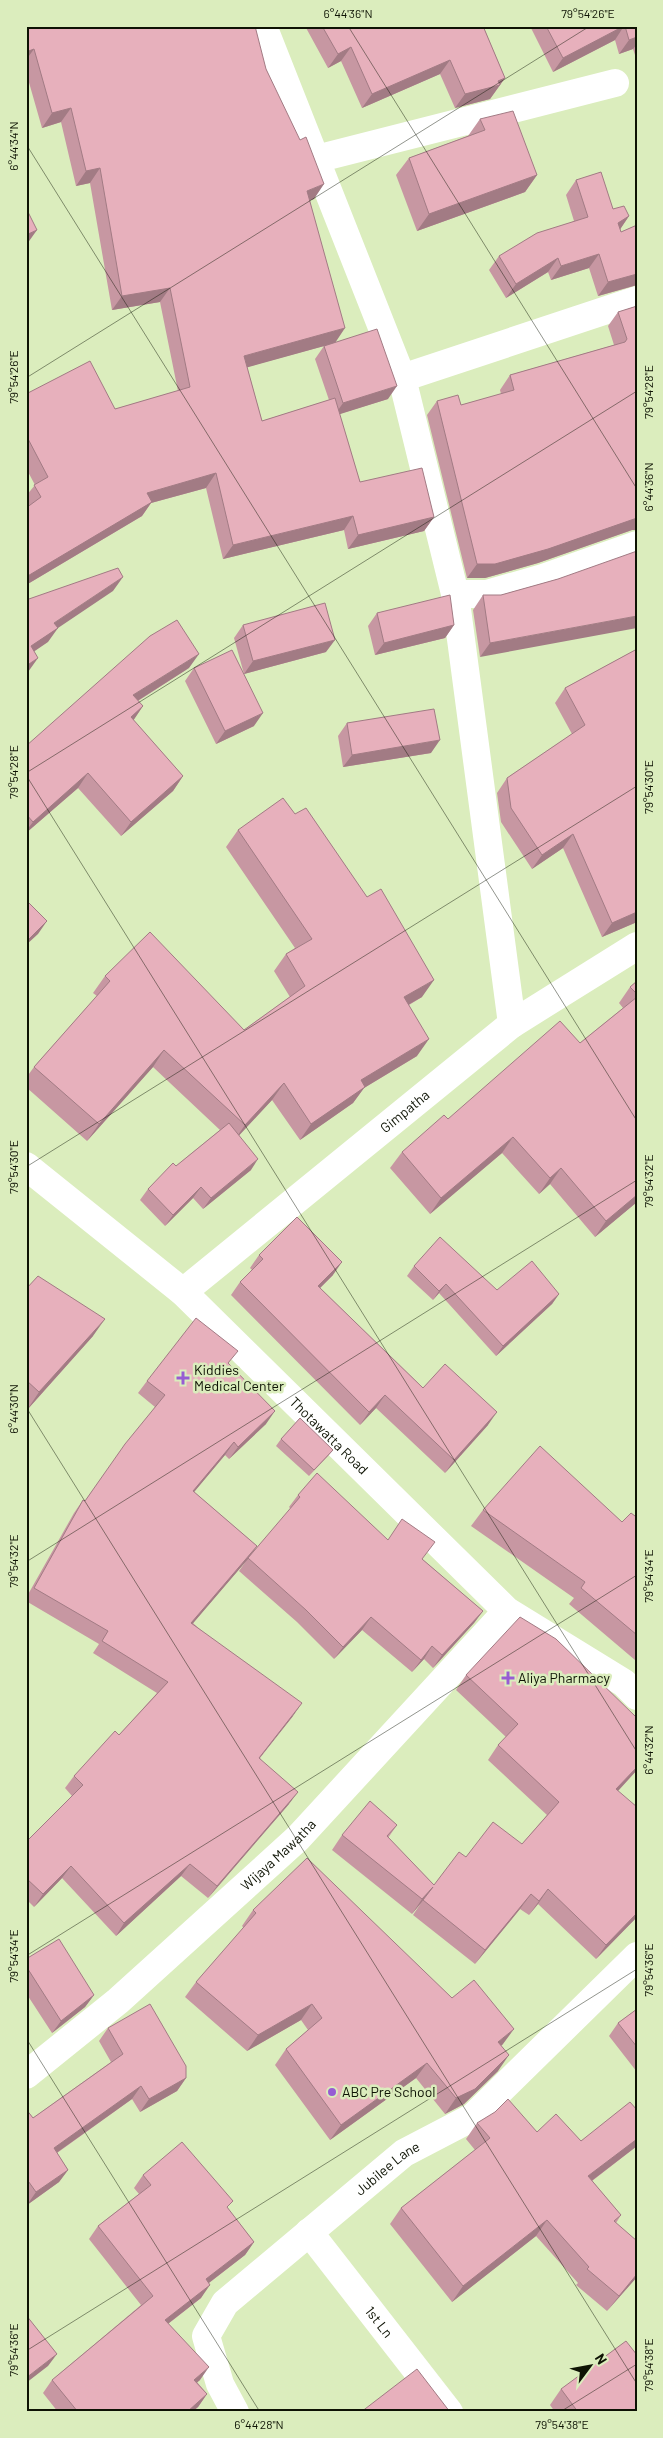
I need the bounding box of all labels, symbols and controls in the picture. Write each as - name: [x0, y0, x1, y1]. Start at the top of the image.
- text: 6°44'36"N: [323, 6, 373, 20]
- text: 79°54'26"E: [561, 6, 615, 20]
- text: 6°44'34"N: [6, 121, 20, 171]
- text: 79°54'26"E: [6, 350, 20, 404]
- text: 79°54'28"E: [641, 365, 655, 419]
- text: 6°44'36"N: [641, 462, 655, 512]
- text: 79°54'28"E: [6, 745, 20, 799]
- text: 79°54'30"E: [641, 760, 655, 814]
- street label: Gimpatha: [376, 1086, 432, 1136]
- text: 79°54'30"E: [6, 1140, 20, 1194]
- text: 79°54'32"E: [641, 1154, 655, 1208]
- place label: Kiddies Medical Center: [194, 1361, 284, 1394]
- marker: Kiddies Medical Center: [176, 1371, 190, 1385]
- text: 6°44'30"N: [6, 1384, 20, 1434]
- street label: Thotawatta Road: [286, 1393, 372, 1478]
- text: 79°54'32"E: [6, 1534, 20, 1588]
- text: 79°54'34"E: [641, 1549, 655, 1603]
- place label: Aliya Pharmacy: [518, 1669, 611, 1686]
- marker: Aliya Pharmacy: [502, 1672, 514, 1684]
- text: 6°44'32"N: [641, 1725, 655, 1775]
- street label: Wijaya Mawatha: [237, 1815, 319, 1894]
- text: 79°54'34"E: [6, 1929, 20, 1983]
- text: 79°54'36"E: [641, 1943, 655, 1997]
- place label: ABC Pre School: [342, 2083, 436, 2100]
- marker: ABC Pre School: [326, 2086, 338, 2098]
- street label: Jubilee Lane: [351, 2137, 422, 2199]
- street label: 1st Ln: [362, 2303, 397, 2341]
- text: 79°54'36"E: [6, 2323, 20, 2377]
- text: 79°54'38"E: [641, 2338, 655, 2392]
- north arrow: [566, 2340, 616, 2390]
- text: N: [592, 2350, 611, 2367]
- text: 6°44'28"N: [234, 2417, 284, 2431]
- text: 79°54'38"E: [535, 2417, 589, 2431]

